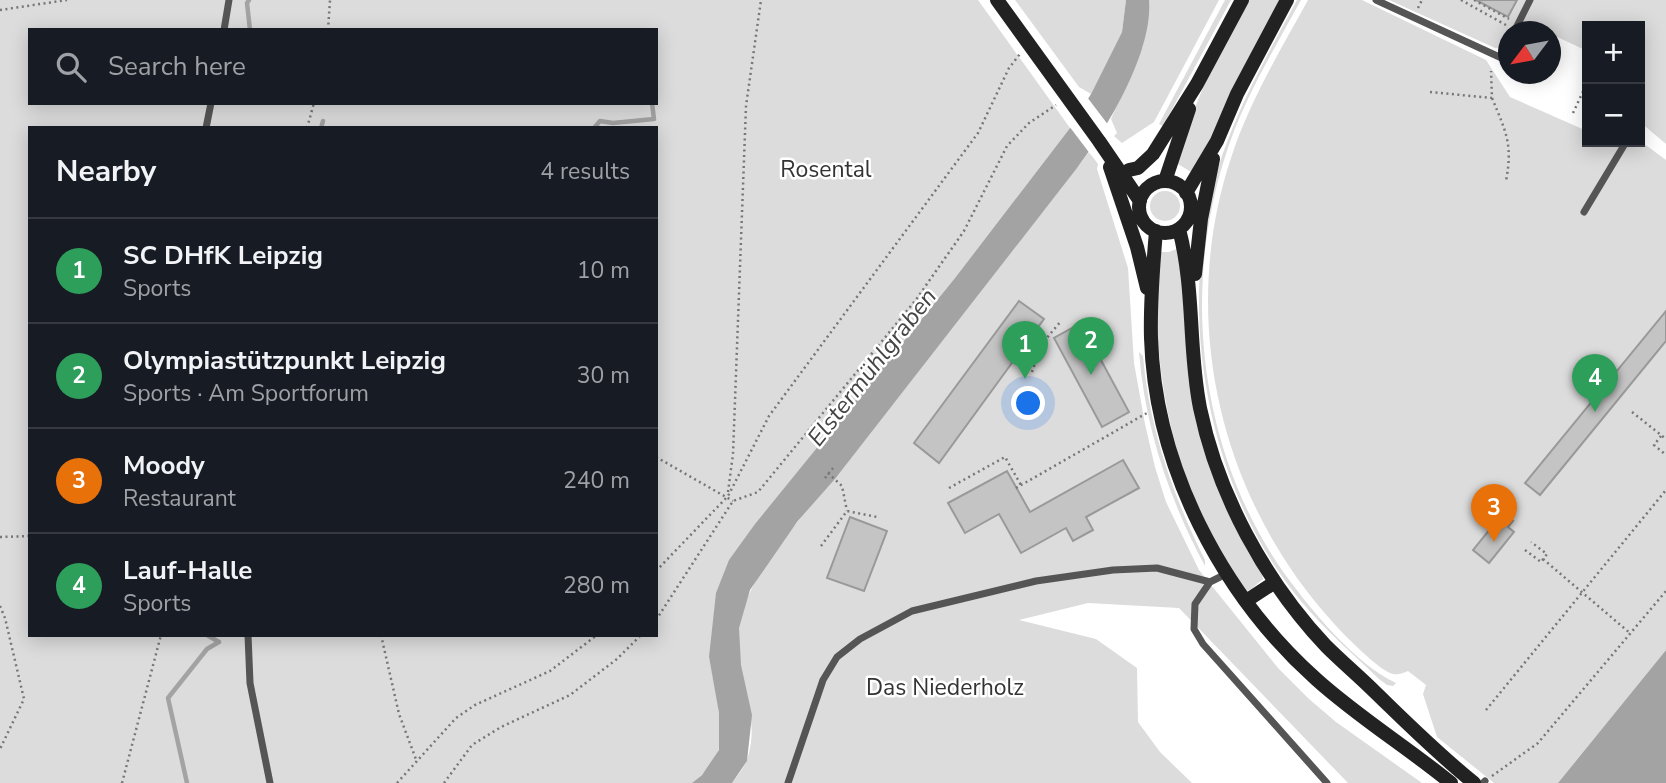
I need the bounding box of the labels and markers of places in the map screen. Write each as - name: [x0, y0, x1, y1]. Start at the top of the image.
- pin: 2: [1068, 317, 1114, 375]
- pin: 1: [1002, 321, 1048, 379]
- pin: 4: [1572, 354, 1618, 412]
- pin: 3: [1471, 484, 1517, 542]

